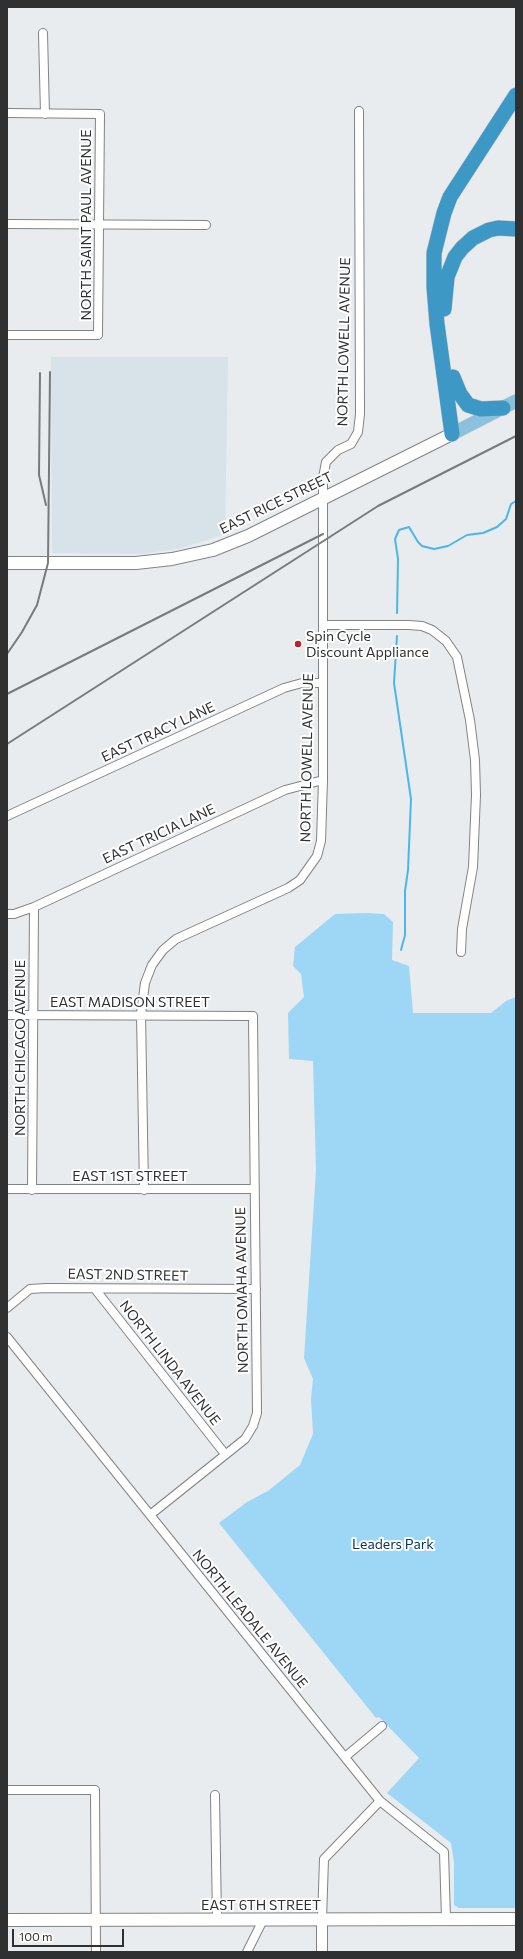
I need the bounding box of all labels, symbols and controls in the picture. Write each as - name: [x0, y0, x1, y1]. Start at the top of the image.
- street label: NORTH SAINT PAUL AVENUE: [78, 129, 94, 321]
- street label: NORTH LOWELL AVENUE: [334, 257, 354, 427]
- street label: EAST RICE STREET: [217, 468, 335, 538]
- place label: Spin Cycle Discount Appliance: [306, 628, 429, 660]
- marker: Spin Cycle Discount Appliance: [293, 639, 303, 649]
- street label: NORTH LOWELL AVENUE: [297, 673, 317, 843]
- street label: EAST TRACY LANE: [99, 698, 217, 766]
- street label: EAST TRICIA LANE: [100, 801, 218, 867]
- street label: NORTH CHICAGO AVENUE: [12, 960, 28, 1136]
- street label: EAST MADISON STREET: [50, 994, 210, 1010]
- street label: EAST 1ST STREET: [72, 1168, 188, 1184]
- street label: NORTH OMAHA AVENUE: [232, 1207, 252, 1373]
- street label: EAST 2ND STREET: [67, 1266, 189, 1284]
- street label: NORTH LINDA AVENUE: [116, 1297, 224, 1429]
- park label: Leaders Park: [352, 1536, 434, 1552]
- street label: NORTH LEADALE AVENUE: [189, 1546, 311, 1692]
- street label: EAST 6TH STREET: [201, 1897, 321, 1913]
- scale bar: [14, 1921, 126, 1947]
- text: 100 m: [19, 1929, 53, 1943]

